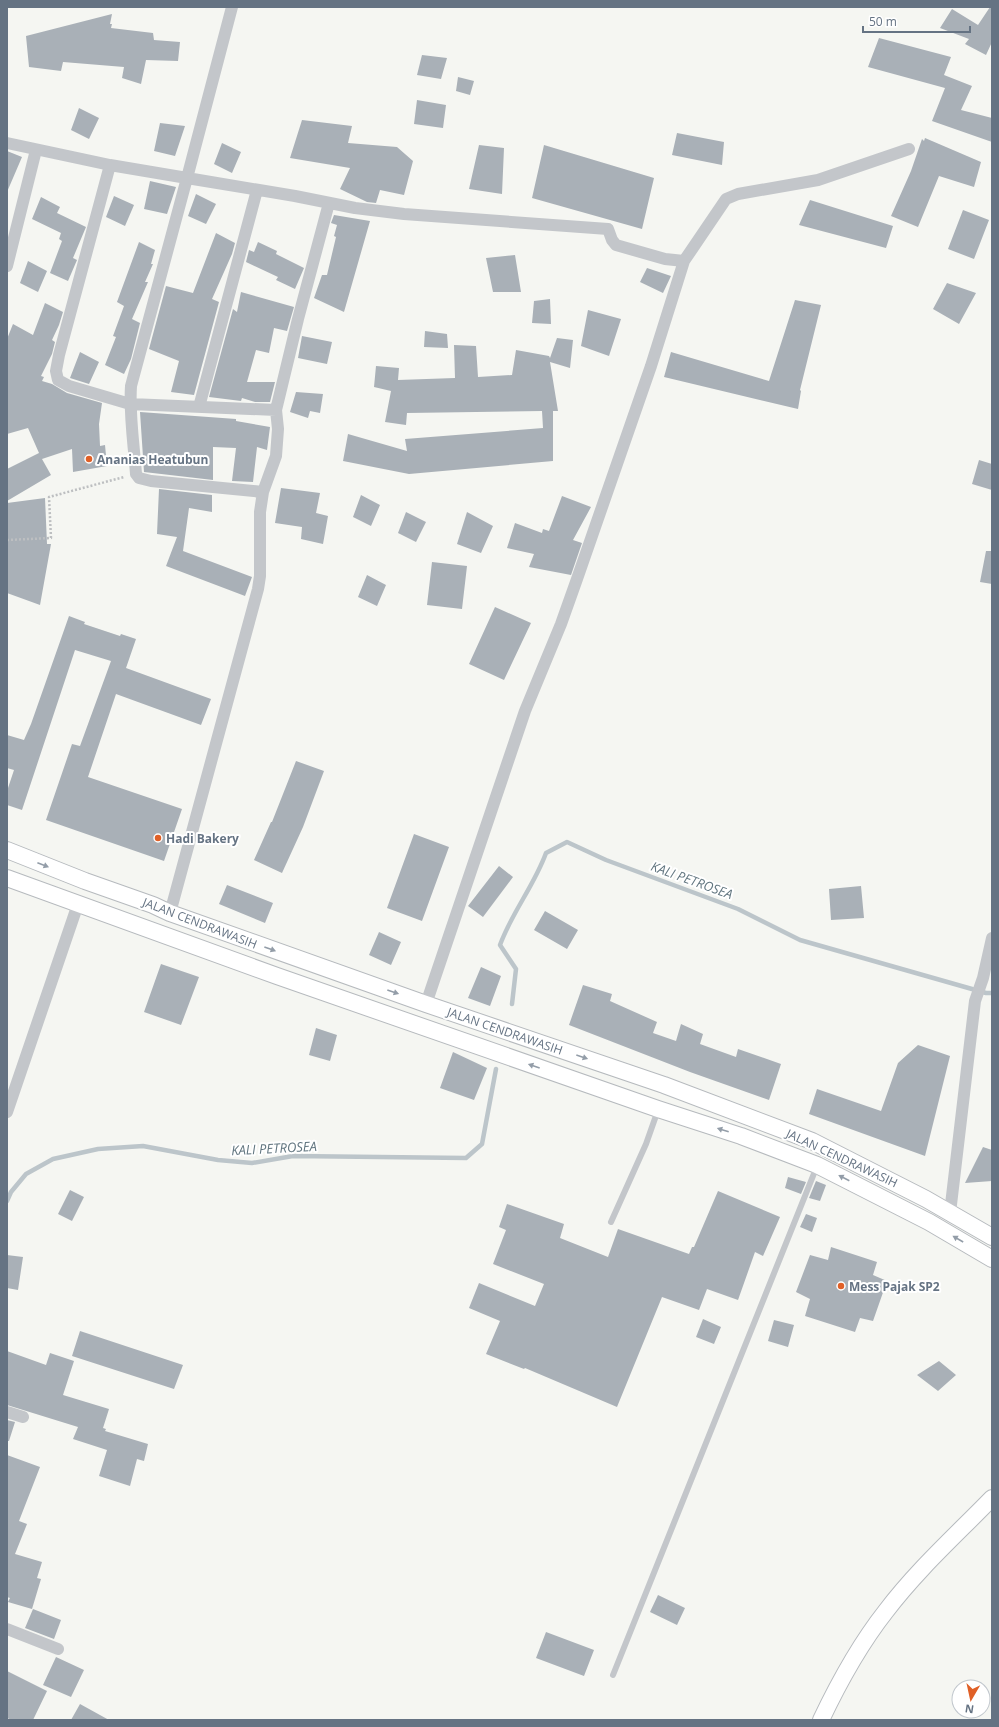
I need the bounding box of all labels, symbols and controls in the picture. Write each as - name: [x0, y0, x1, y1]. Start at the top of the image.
- scale bar: [863, 8, 970, 34]
- text: 50 m: [869, 13, 897, 30]
- place label: Ananias Heatubun: [97, 451, 208, 468]
- marker: Ananias Heatubun: [84, 454, 94, 464]
- place label: Hadi Bakery: [166, 830, 239, 847]
- marker: Hadi Bakery: [153, 833, 163, 843]
- water label: KALI PETROSEA: [649, 857, 735, 903]
- one-way arrow: [38, 862, 50, 868]
- street label: JALAN CENDRAWASIH: [139, 893, 260, 953]
- one-way arrow: [264, 946, 276, 952]
- one-way arrow: [387, 990, 399, 996]
- street label: JALAN CENDRAWASIH: [444, 1003, 565, 1059]
- one-way arrow: [576, 1054, 588, 1060]
- one-way arrow: [527, 1062, 539, 1068]
- street label: JALAN CENDRAWASIH: [783, 1124, 901, 1191]
- one-way arrow: [717, 1127, 729, 1133]
- water label: KALI PETROSEA: [231, 1137, 317, 1159]
- one-way arrow: [838, 1175, 849, 1182]
- one-way arrow: [952, 1236, 964, 1243]
- place label: Mess Pajak SP2: [849, 1278, 940, 1295]
- marker: Mess Pajak SP2: [836, 1281, 846, 1291]
- north arrow: [951, 1679, 991, 1719]
- text: N: [964, 1701, 975, 1717]

